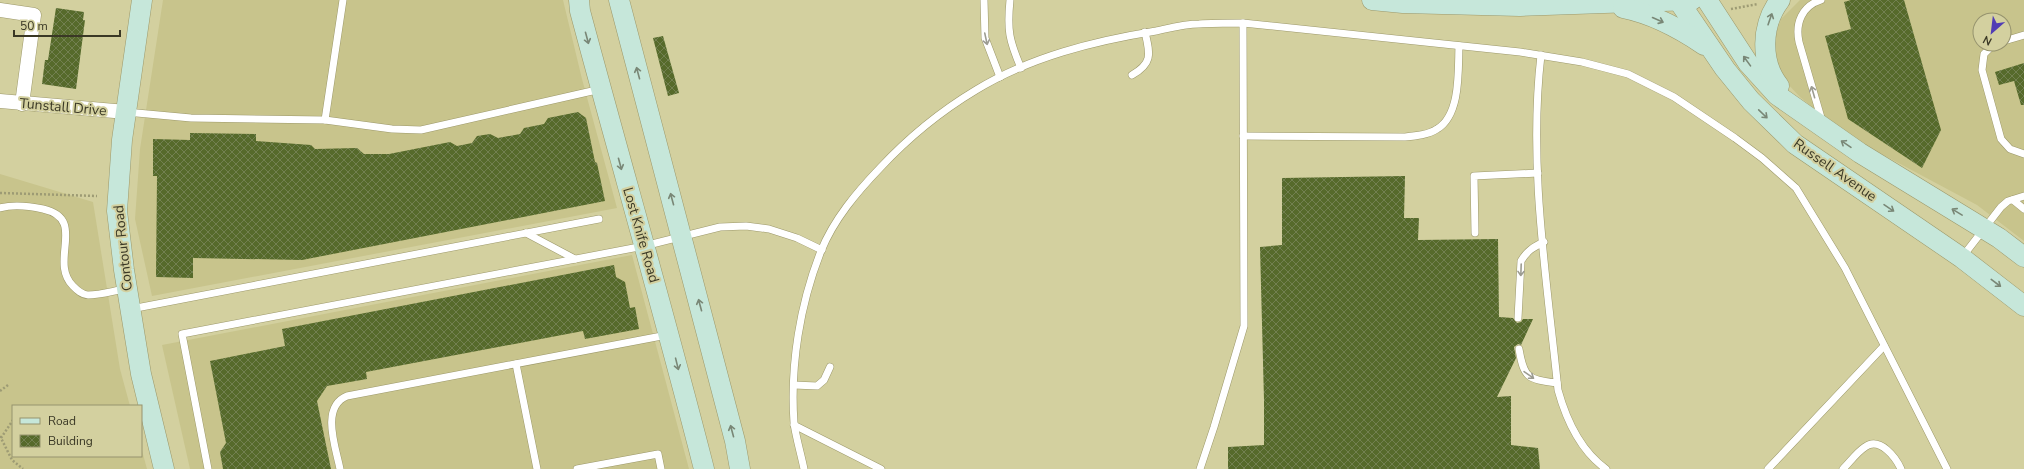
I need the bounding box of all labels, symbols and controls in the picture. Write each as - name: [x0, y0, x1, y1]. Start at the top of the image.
- scale bar: [14, 12, 120, 38]
- north arrow: [1972, 12, 2012, 52]
- one-way arrow: [1767, 14, 1775, 26]
- one-way arrow: [1652, 16, 1664, 24]
- text: 50 m: [20, 18, 48, 34]
- one-way arrow: [584, 31, 591, 44]
- one-way arrow: [983, 32, 991, 45]
- text: N: [1980, 32, 1995, 49]
- one-way arrow: [1743, 55, 1751, 66]
- one-way arrow: [634, 67, 642, 80]
- one-way arrow: [1809, 85, 1816, 98]
- street label: Tunstall Drive: [19, 94, 107, 120]
- one-way arrow: [1758, 109, 1768, 118]
- street label: Russell Avenue: [1790, 134, 1880, 206]
- one-way arrow: [1841, 140, 1852, 148]
- one-way arrow: [617, 157, 625, 170]
- street label: Lost Knife Road: [618, 185, 664, 285]
- one-way arrow: [668, 193, 675, 206]
- street label: Contour Road: [109, 204, 137, 292]
- one-way arrow: [1884, 204, 1895, 212]
- one-way arrow: [1952, 208, 1963, 216]
- one-way arrow: [1517, 263, 1525, 276]
- one-way arrow: [1990, 279, 2001, 287]
- one-way arrow: [696, 299, 703, 312]
- one-way arrow: [674, 358, 681, 371]
- one-way arrow: [1524, 371, 1535, 379]
- legend: [12, 405, 142, 457]
- text: Road: [48, 413, 76, 429]
- one-way arrow: [728, 425, 736, 438]
- text: Building: [48, 433, 93, 449]

